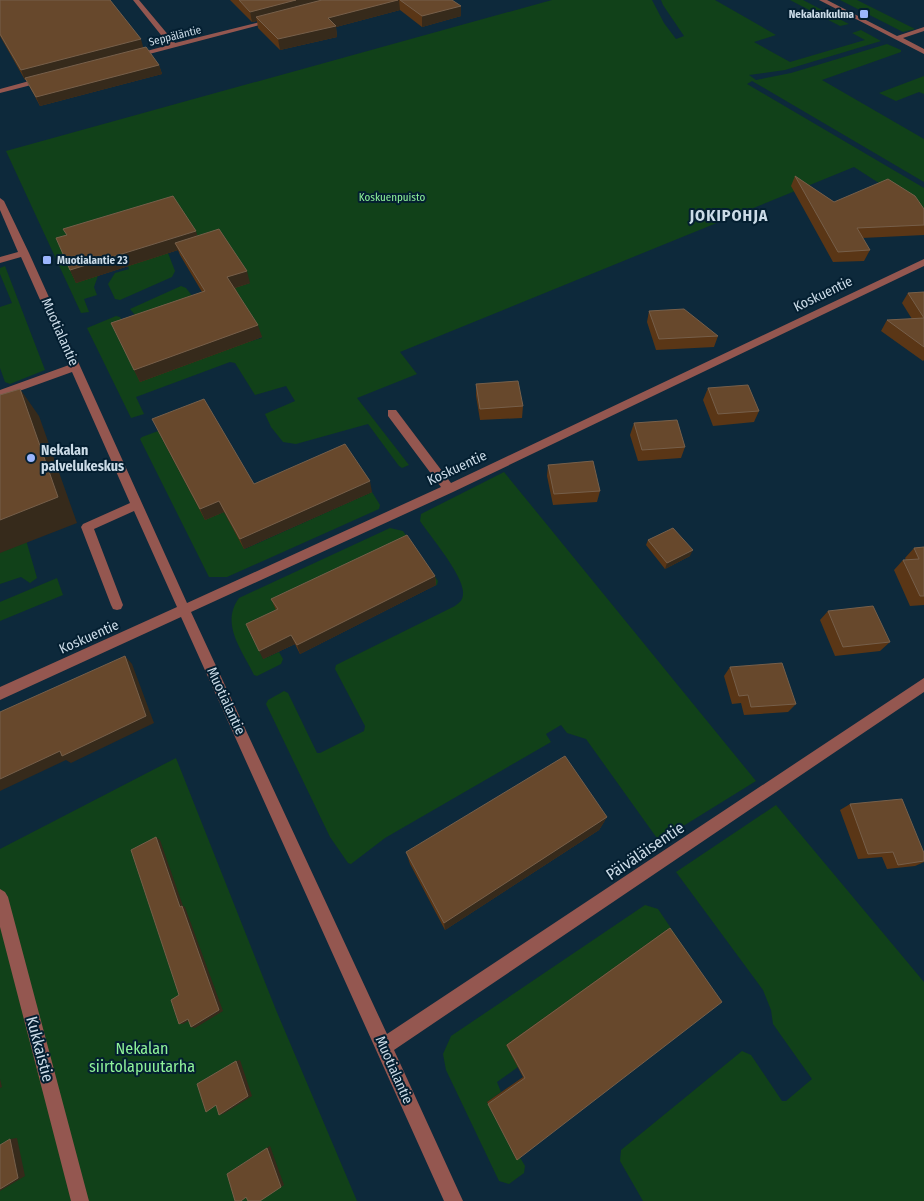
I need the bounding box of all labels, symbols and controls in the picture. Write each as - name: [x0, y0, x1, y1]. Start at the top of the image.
- place label: Nekalankulma: [789, 8, 855, 21]
- marker: Nekalankulma: [858, 8, 870, 20]
- street label: Seppäläntie: [147, 23, 203, 49]
- park label: Koskuenpuisto: [359, 191, 425, 204]
- district label: JOKIPOHJA: [688, 206, 769, 225]
- marker: Muotialantie 23: [41, 254, 53, 266]
- place label: Muotialantie 23: [57, 254, 128, 267]
- street label: Koskuentie: [791, 272, 855, 316]
- street label: Muotialantie: [38, 295, 83, 369]
- place label: Nekalan palvelukeskus: [41, 442, 124, 475]
- street label: Koskuentie: [425, 447, 489, 489]
- marker: Nekalan palvelukeskus: [25, 452, 37, 464]
- street label: Koskuentie: [56, 616, 122, 658]
- street label: Muotialantie: [203, 665, 249, 737]
- street label: Päiväläisentie: [602, 818, 688, 884]
- street label: Kukkaistie: [22, 1014, 58, 1084]
- street label: Muotialantie: [372, 1033, 417, 1107]
- park label: Nekalan siirtolapuutarha: [89, 1039, 195, 1076]

